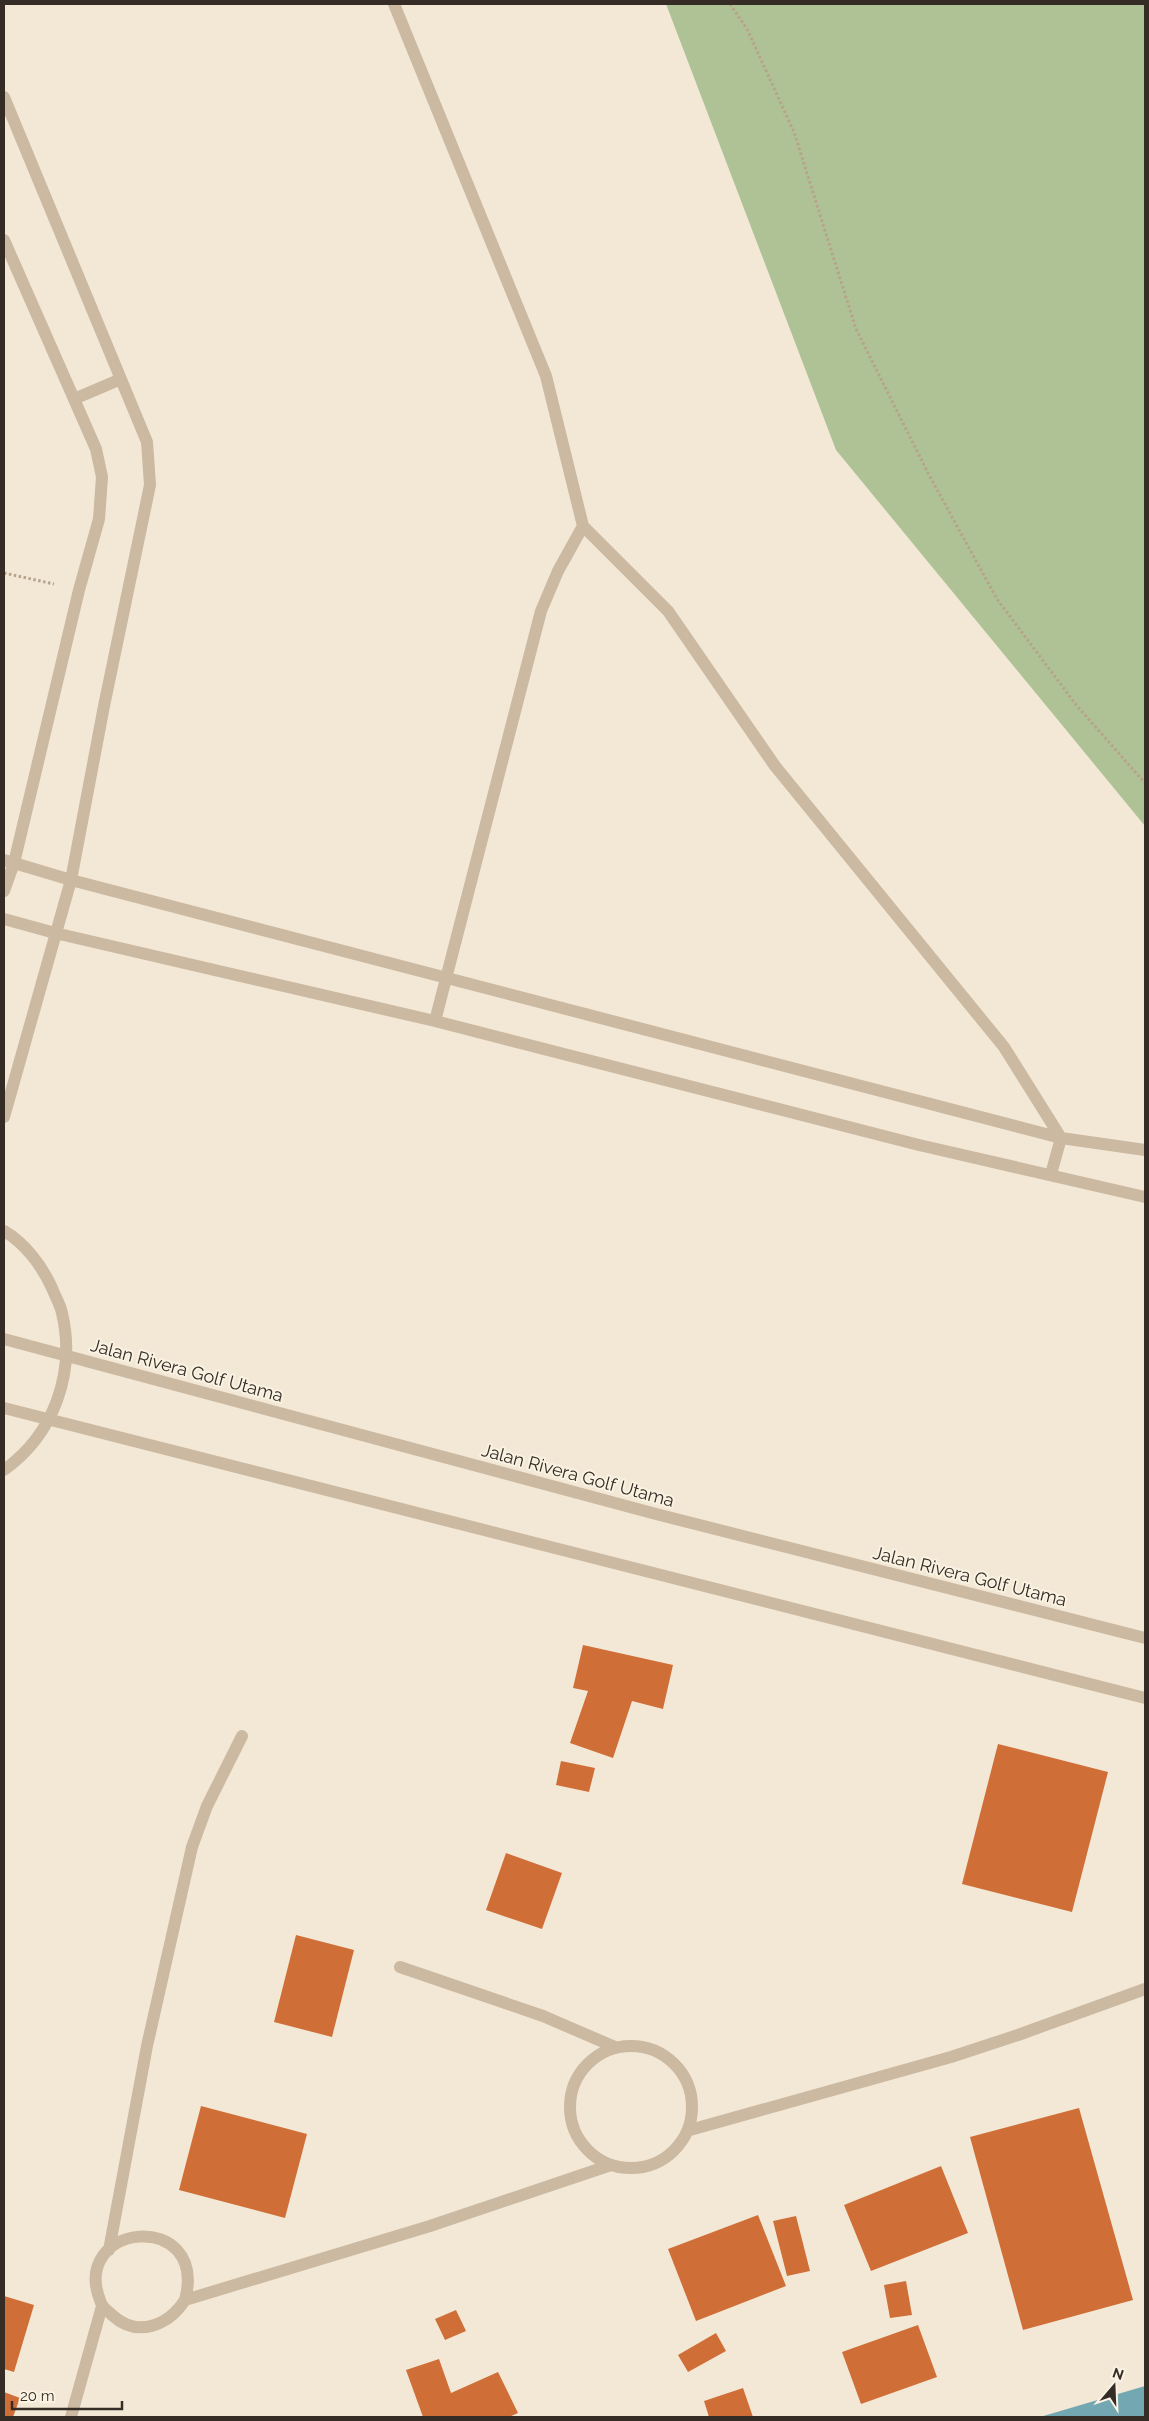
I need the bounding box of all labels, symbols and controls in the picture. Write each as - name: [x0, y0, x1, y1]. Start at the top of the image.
- street label: Jalan Rivera Golf Utama: [88, 1334, 286, 1406]
- street label: Jalan Rivera Golf Utama: [479, 1439, 677, 1511]
- street label: Jalan Rivera Golf Utama: [871, 1542, 1069, 1610]
- north arrow: [1089, 2361, 1139, 2411]
- text: N: [1111, 2364, 1126, 2383]
- scale bar: [12, 2378, 122, 2410]
- text: 20 m: [20, 2387, 55, 2405]

